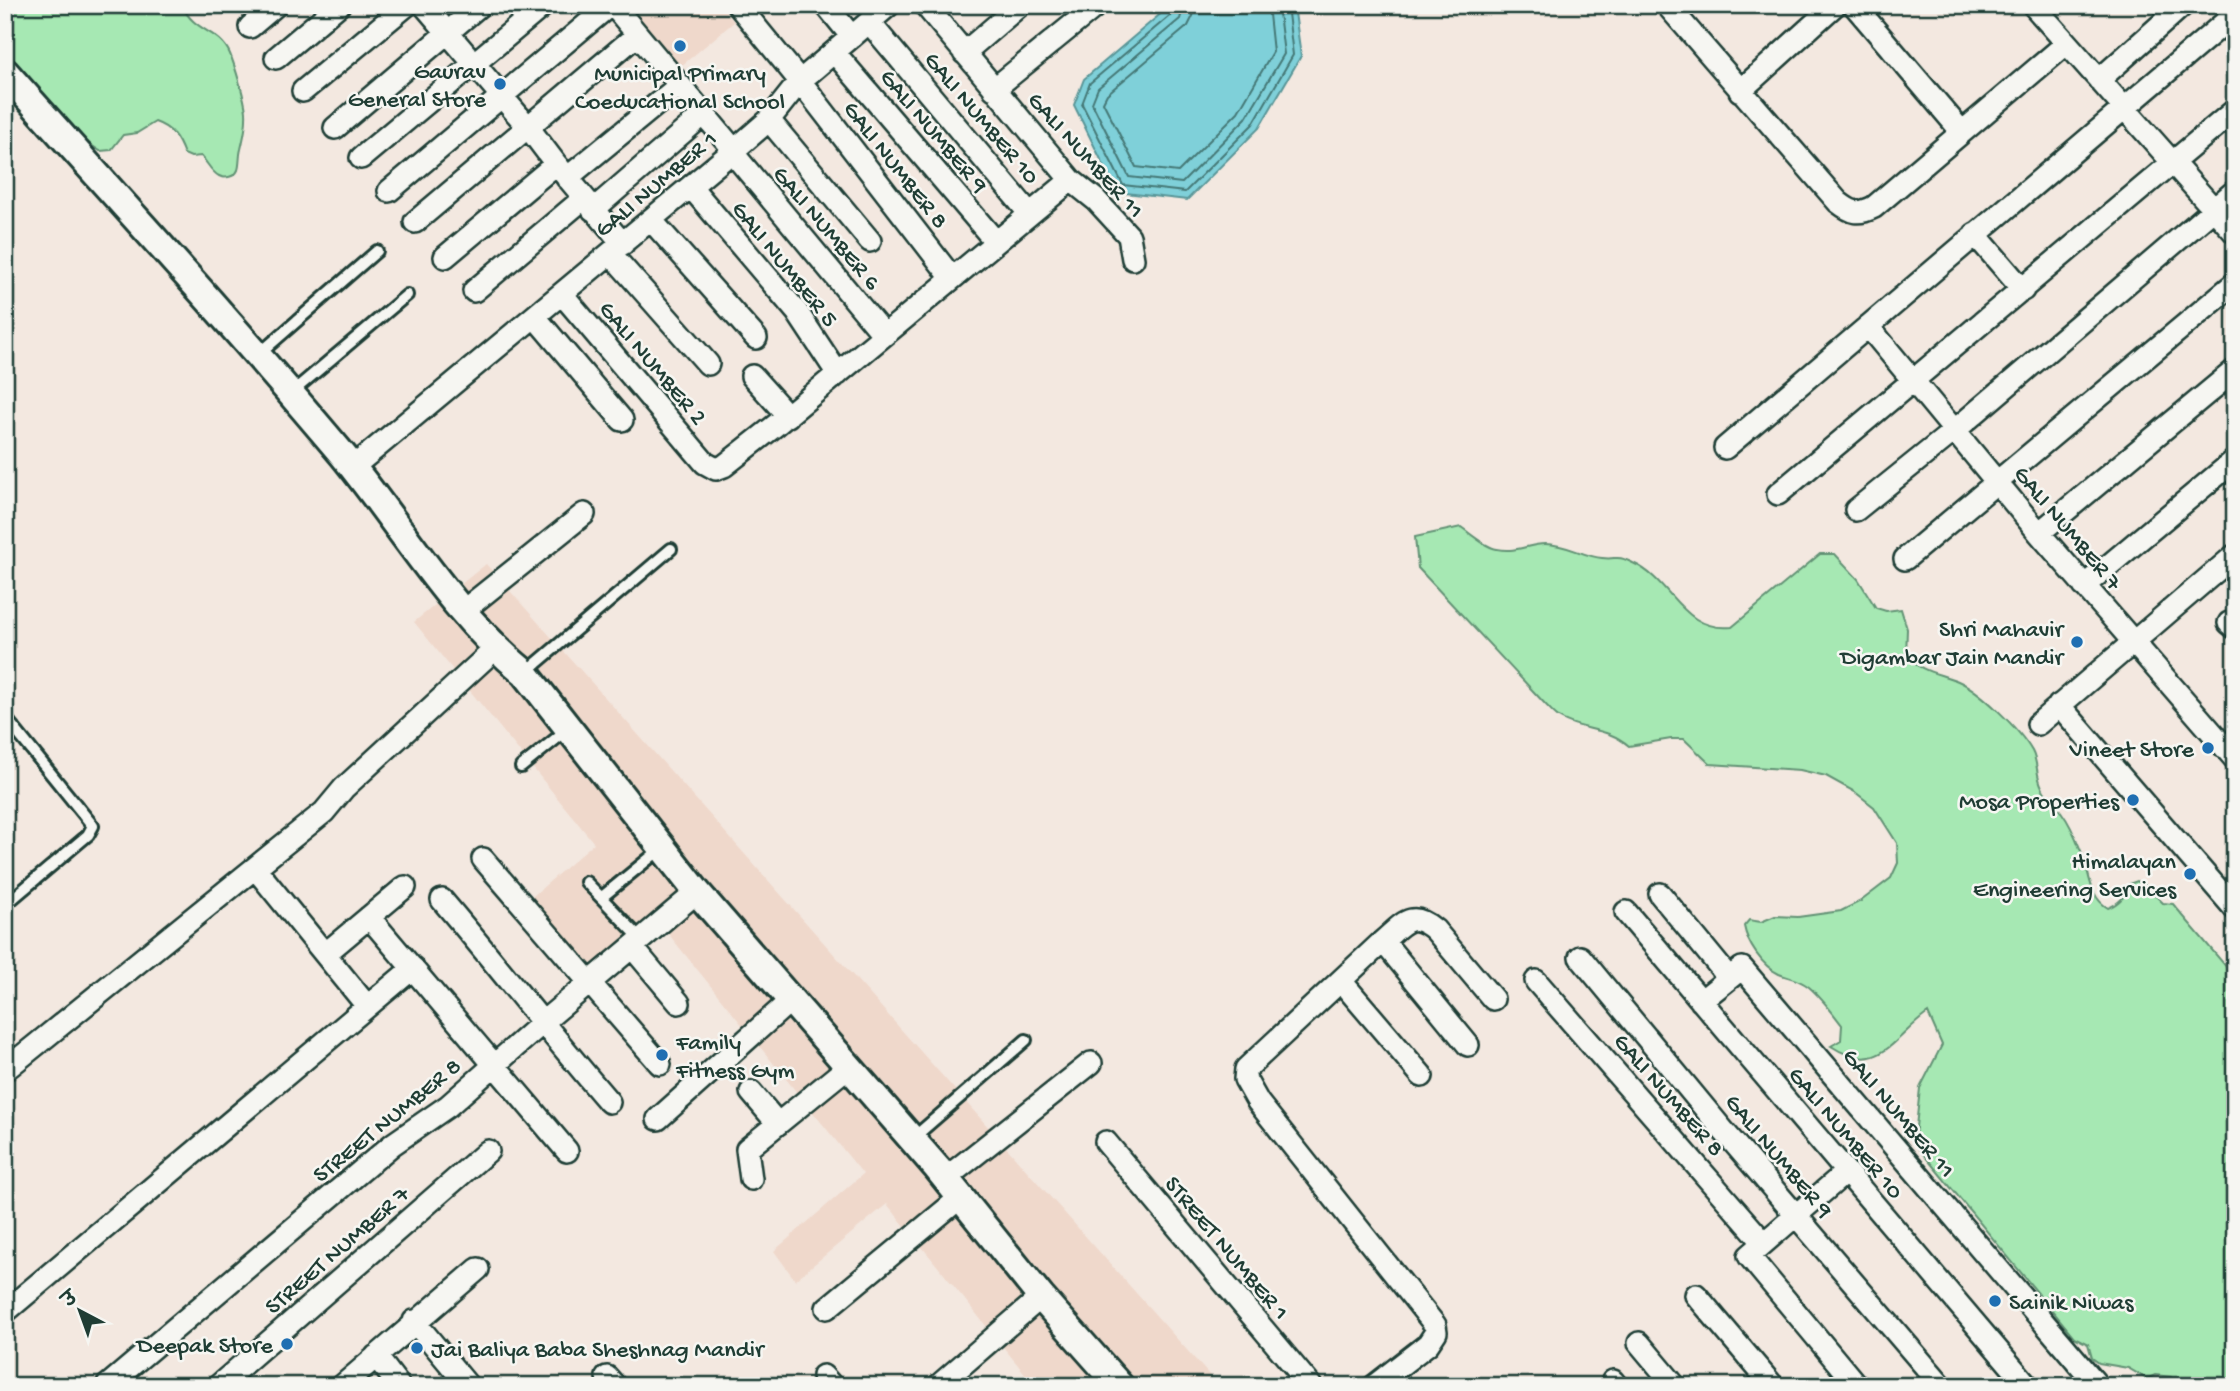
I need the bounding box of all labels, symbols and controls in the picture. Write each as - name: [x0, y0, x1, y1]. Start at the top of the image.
- marker: Municipal Primary Coeducational School: [672, 38, 688, 54]
- street label: GALI NUMBER 10: [916, 47, 1044, 192]
- place label: Gaurav General Store: [348, 59, 487, 116]
- place label: Municipal Primary Coeducational School: [575, 61, 785, 118]
- street label: GALI NUMBER 9: [872, 64, 993, 200]
- marker: Gaurav General Store: [492, 76, 508, 92]
- street label: GALI NUMBER 11: [1020, 87, 1149, 226]
- street label: GALI NUMBER 8: [835, 96, 953, 236]
- street label: GALI NUMBER 1: [590, 126, 724, 245]
- street label: GALI NUMBER 6: [765, 161, 886, 298]
- street label: GALI NUMBER 5: [724, 196, 843, 334]
- street label: GALI NUMBER 2: [591, 296, 712, 432]
- street label: GALI NUMBER 7: [2006, 461, 2127, 598]
- place label: Shri Mahavir Digambar Jain Mandir: [1838, 617, 2065, 674]
- marker: Shri Mahavir Digambar Jain Mandir: [2069, 634, 2085, 650]
- place label: Vineet Store: [2069, 737, 2195, 766]
- marker: Vineet Store: [2200, 740, 2216, 756]
- place label: Mosa Properties: [1959, 789, 2120, 818]
- marker: Mosa Properties: [2125, 792, 2141, 808]
- place label: Himalayan Engineering Services: [1973, 849, 2177, 906]
- marker: Himalayan Engineering Services: [2182, 866, 2198, 882]
- street label: GALI NUMBER 8: [1606, 1029, 1729, 1164]
- place label: Family Fitness Gym: [675, 1030, 794, 1087]
- street label: GALI NUMBER 11: [1835, 1043, 1960, 1185]
- marker: Family Fitness Gym: [654, 1047, 670, 1063]
- street label: STREET NUMBER 8: [308, 1053, 468, 1190]
- street label: GALI NUMBER 10: [1780, 1062, 1908, 1207]
- street label: GALI NUMBER 9: [1717, 1089, 1838, 1225]
- street label: STREET NUMBER 1: [1157, 1171, 1294, 1327]
- street label: STREET NUMBER 7: [260, 1181, 417, 1322]
- north arrow: [46, 1276, 116, 1346]
- text: उ: [57, 1286, 85, 1315]
- place label: Sainik Niwas: [2009, 1290, 2134, 1319]
- marker: Sainik Niwas: [1987, 1293, 2003, 1309]
- place label: Deepak Store: [135, 1333, 274, 1362]
- marker: Deepak Store: [279, 1336, 295, 1352]
- place label: Jai Baliya Baba Sheshnag Mandir: [431, 1337, 766, 1366]
- marker: Jai Baliya Baba Sheshnag Mandir: [409, 1340, 425, 1356]

